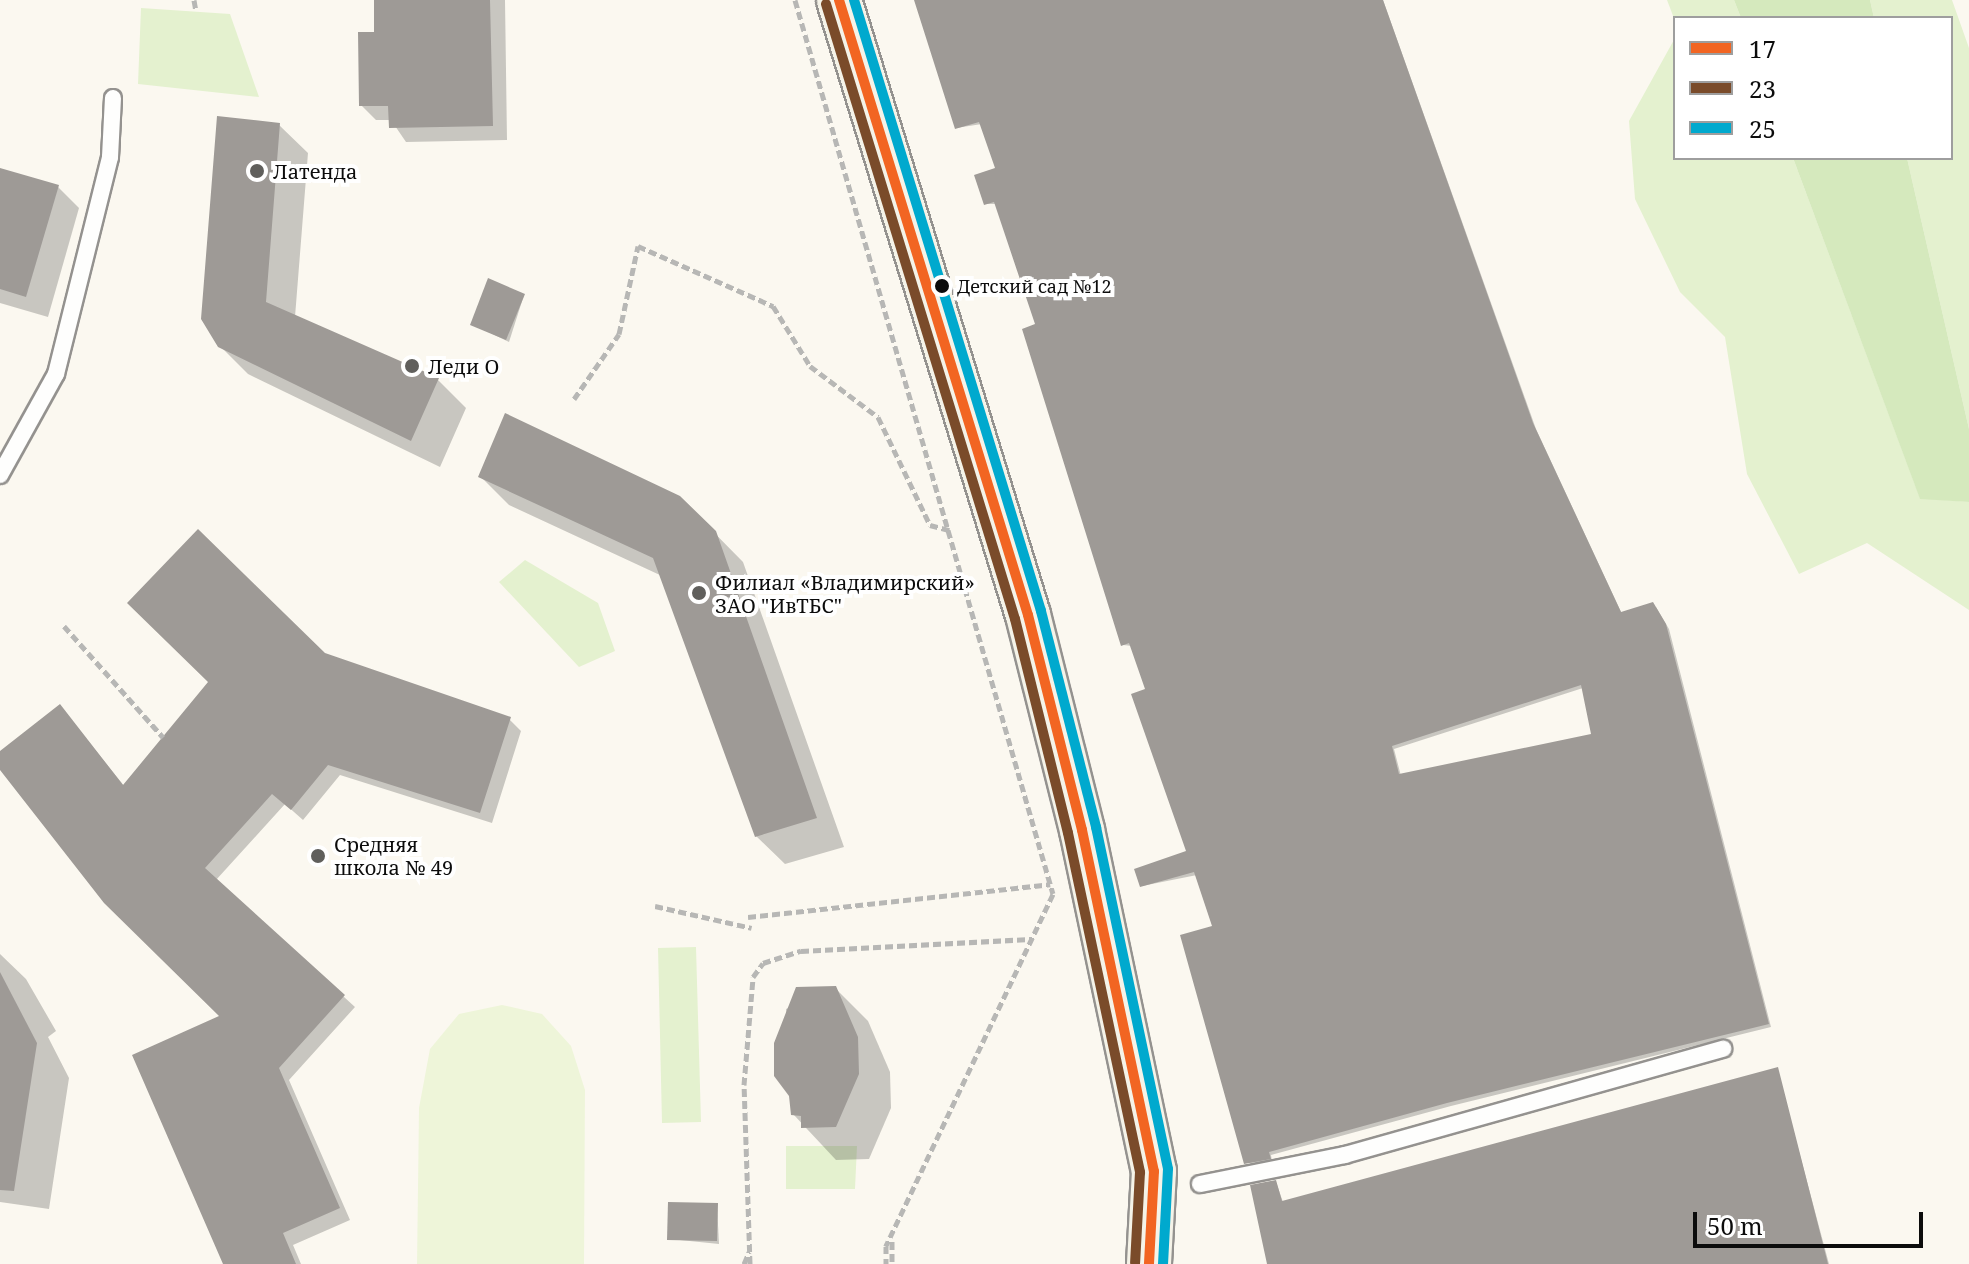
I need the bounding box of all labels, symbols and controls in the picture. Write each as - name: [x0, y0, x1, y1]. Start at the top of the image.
- legend: [1673, 16, 1953, 160]
- text: 17: [1749, 32, 1776, 65]
- text: 23: [1749, 72, 1776, 105]
- text: 25: [1749, 112, 1776, 145]
- place label: Латенда: [273, 159, 357, 183]
- marker: Латенда: [248, 162, 266, 180]
- place label: Детский сад №12: [957, 275, 1112, 297]
- marker: Детский сад №12: [934, 278, 950, 294]
- place label: Леди О: [428, 354, 499, 378]
- marker: Леди О: [403, 357, 421, 375]
- place label: Филиал «Владимирский» ЗАО "ИвТБС": [715, 570, 975, 617]
- marker: Филиал «Владимирский» ЗАО "ИвТБС": [690, 584, 708, 602]
- place label: Средняя школа № 49: [334, 832, 453, 879]
- marker: Средняя школа № 49: [309, 847, 327, 865]
- scale bar: [1697, 1196, 1927, 1246]
- text: 50 m: [1707, 1209, 1763, 1242]

